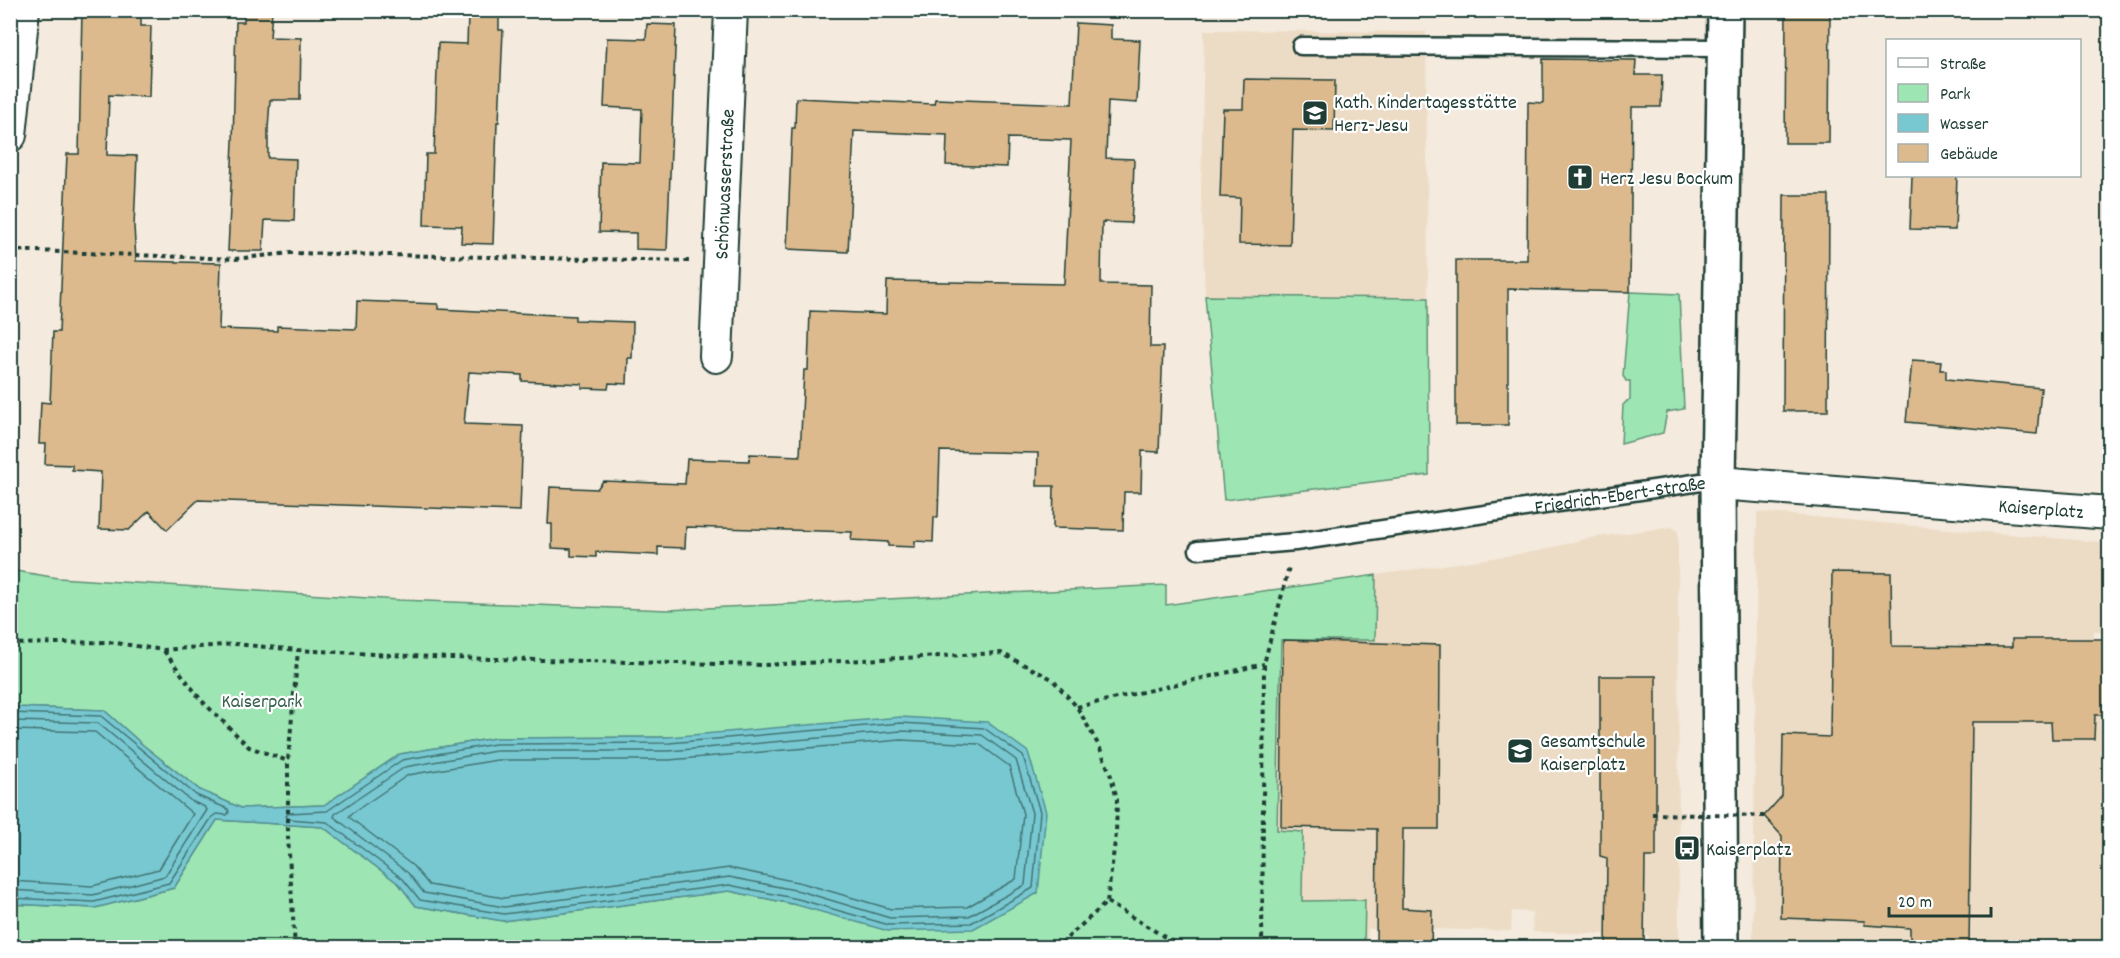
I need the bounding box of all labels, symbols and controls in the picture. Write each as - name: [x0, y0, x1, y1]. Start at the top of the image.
- legend: [1886, 39, 2081, 177]
- text: Straße: [1940, 53, 1986, 78]
- text: Park: [1940, 83, 1971, 108]
- place label: Kath. Kindertagesstätte Herz-Jesu: [1334, 90, 1517, 141]
- school or university icon: Kath. Kindertagesstätte Herz-Jesu: [1300, 98, 1330, 128]
- street label: Schönwasserstraße: [709, 108, 744, 260]
- text: Wasser: [1940, 113, 1989, 138]
- text: Gebäude: [1940, 143, 1998, 168]
- church icon: Herz Jesu Bockum: [1565, 162, 1595, 192]
- place label: Herz Jesu Bockum: [1600, 166, 1733, 194]
- street label: Friedrich-Ebert-Straße: [1533, 471, 1707, 523]
- street label: Kaiserplatz: [1997, 493, 2085, 528]
- park label: Kaiserpark: [221, 689, 303, 717]
- place label: Gesamtschule Kaiserplatz: [1540, 729, 1646, 780]
- school or university icon: Gesamtschule Kaiserplatz: [1505, 736, 1535, 766]
- bus stop icon: Kaiserplatz: [1672, 833, 1702, 863]
- place label: Kaiserplatz: [1706, 837, 1792, 865]
- scale bar: [1889, 880, 1991, 918]
- text: 20 m: [1898, 891, 1932, 916]

